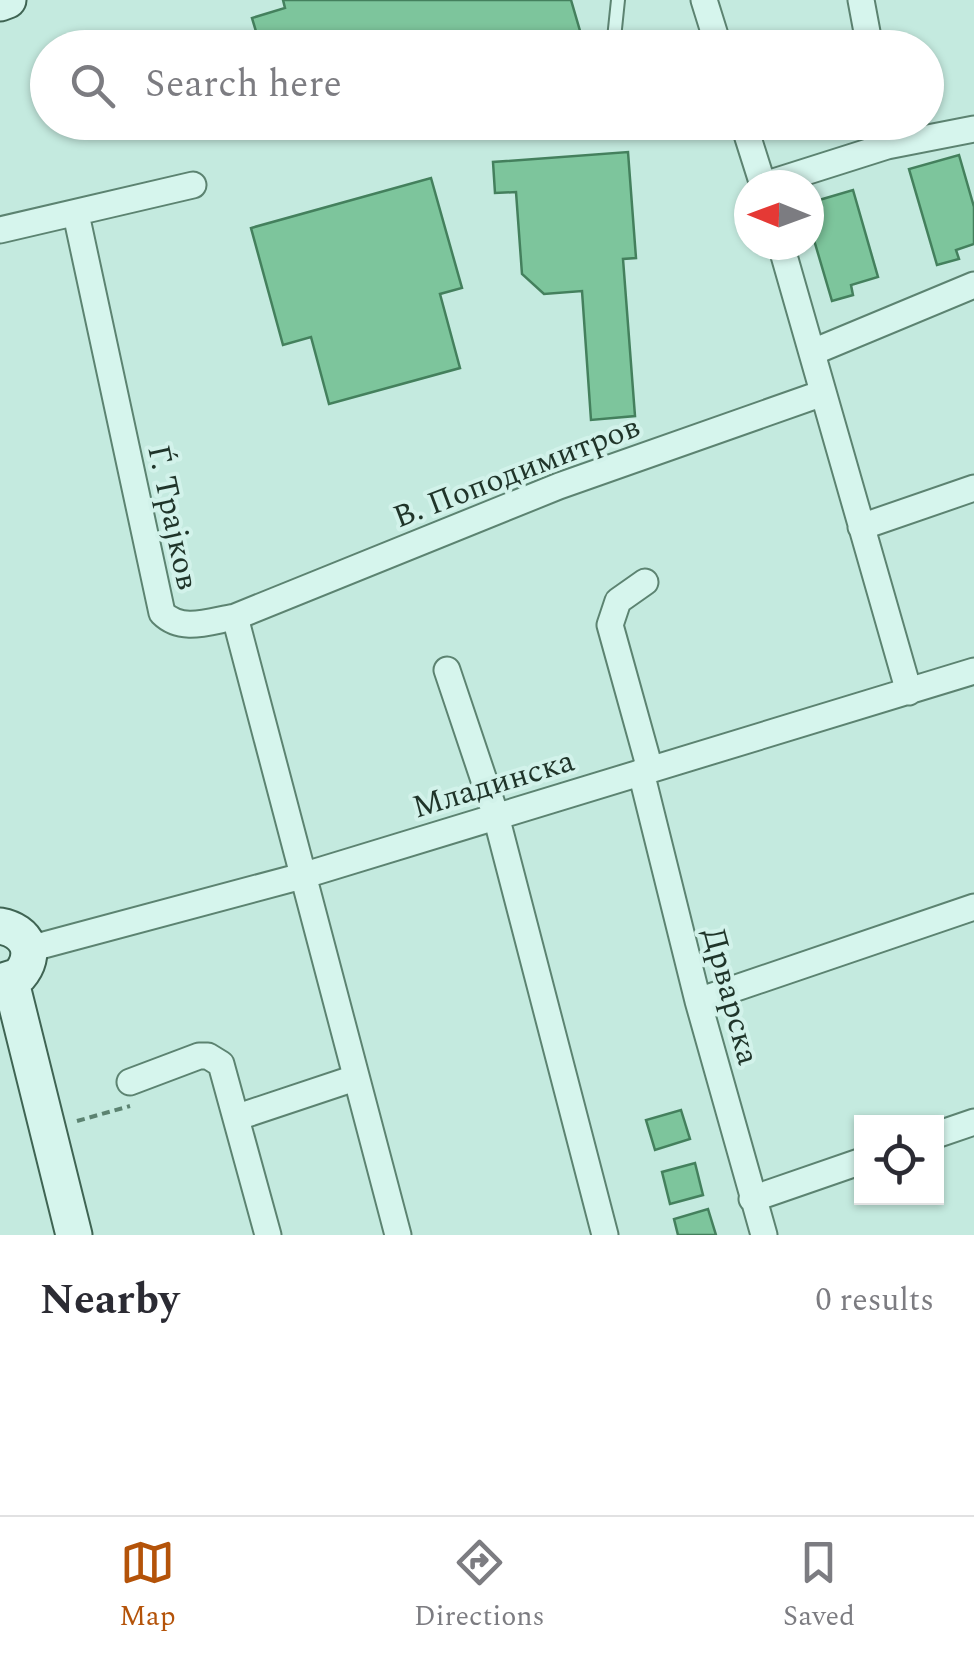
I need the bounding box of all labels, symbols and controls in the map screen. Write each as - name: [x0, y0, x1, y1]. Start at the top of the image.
- search box: [30, 30, 944, 140]
- text: Search here: [145, 56, 342, 114]
- icon: search: [65, 58, 120, 113]
- north arrow: [734, 170, 824, 260]
- street label: В. Поподимитров: [386, 403, 647, 542]
- street label: Ѓ. Трајков: [133, 440, 212, 594]
- street label: Младинска: [406, 736, 581, 832]
- street label: Дрварска: [689, 922, 772, 1071]
- map controls: [854, 1115, 944, 1205]
- button: locate: [854, 1115, 944, 1205]
- text: Nearby: [40, 1269, 179, 1332]
- text: 0 results: [815, 1276, 934, 1325]
- tab: Map: [119, 1535, 176, 1638]
- tab: Directions: [414, 1535, 545, 1638]
- tab: Saved: [783, 1535, 855, 1638]

